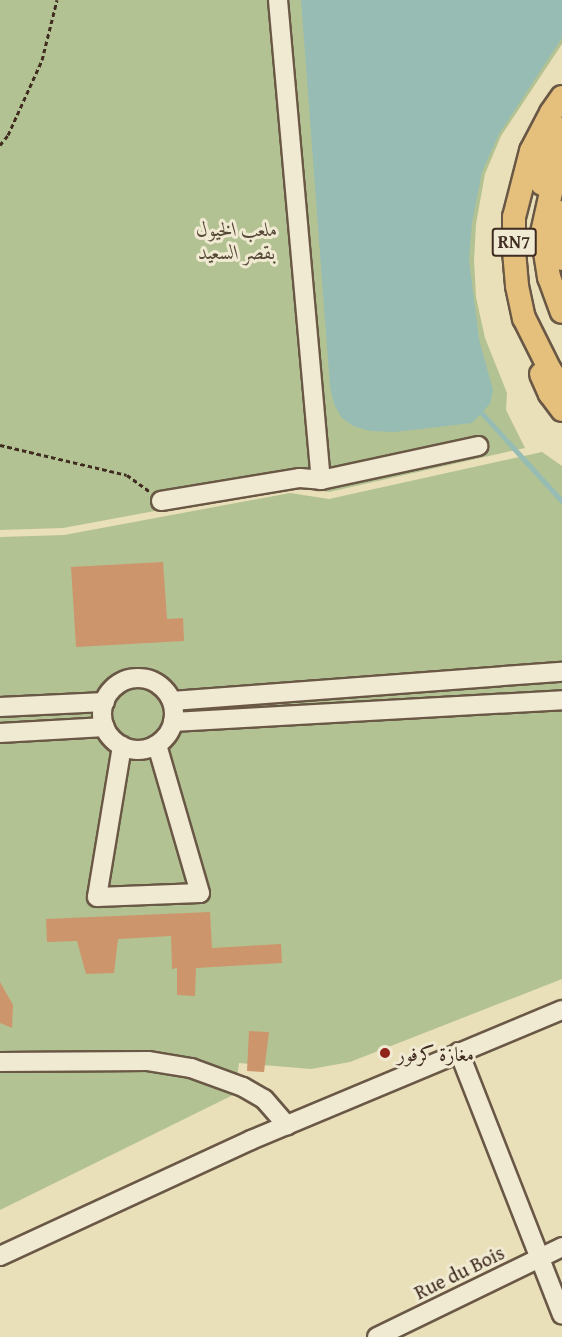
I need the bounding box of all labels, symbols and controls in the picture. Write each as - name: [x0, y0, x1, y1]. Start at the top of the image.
- park label: ملعب الخيول بقصر السعيد: [196, 216, 278, 263]
- road number: RN7: [492, 227, 536, 257]
- place label: مغازة كرفور: [397, 1041, 474, 1065]
- marker: مغازة كرفور: [378, 1046, 392, 1060]
- street label: Rue du Bois: [410, 1240, 508, 1304]

